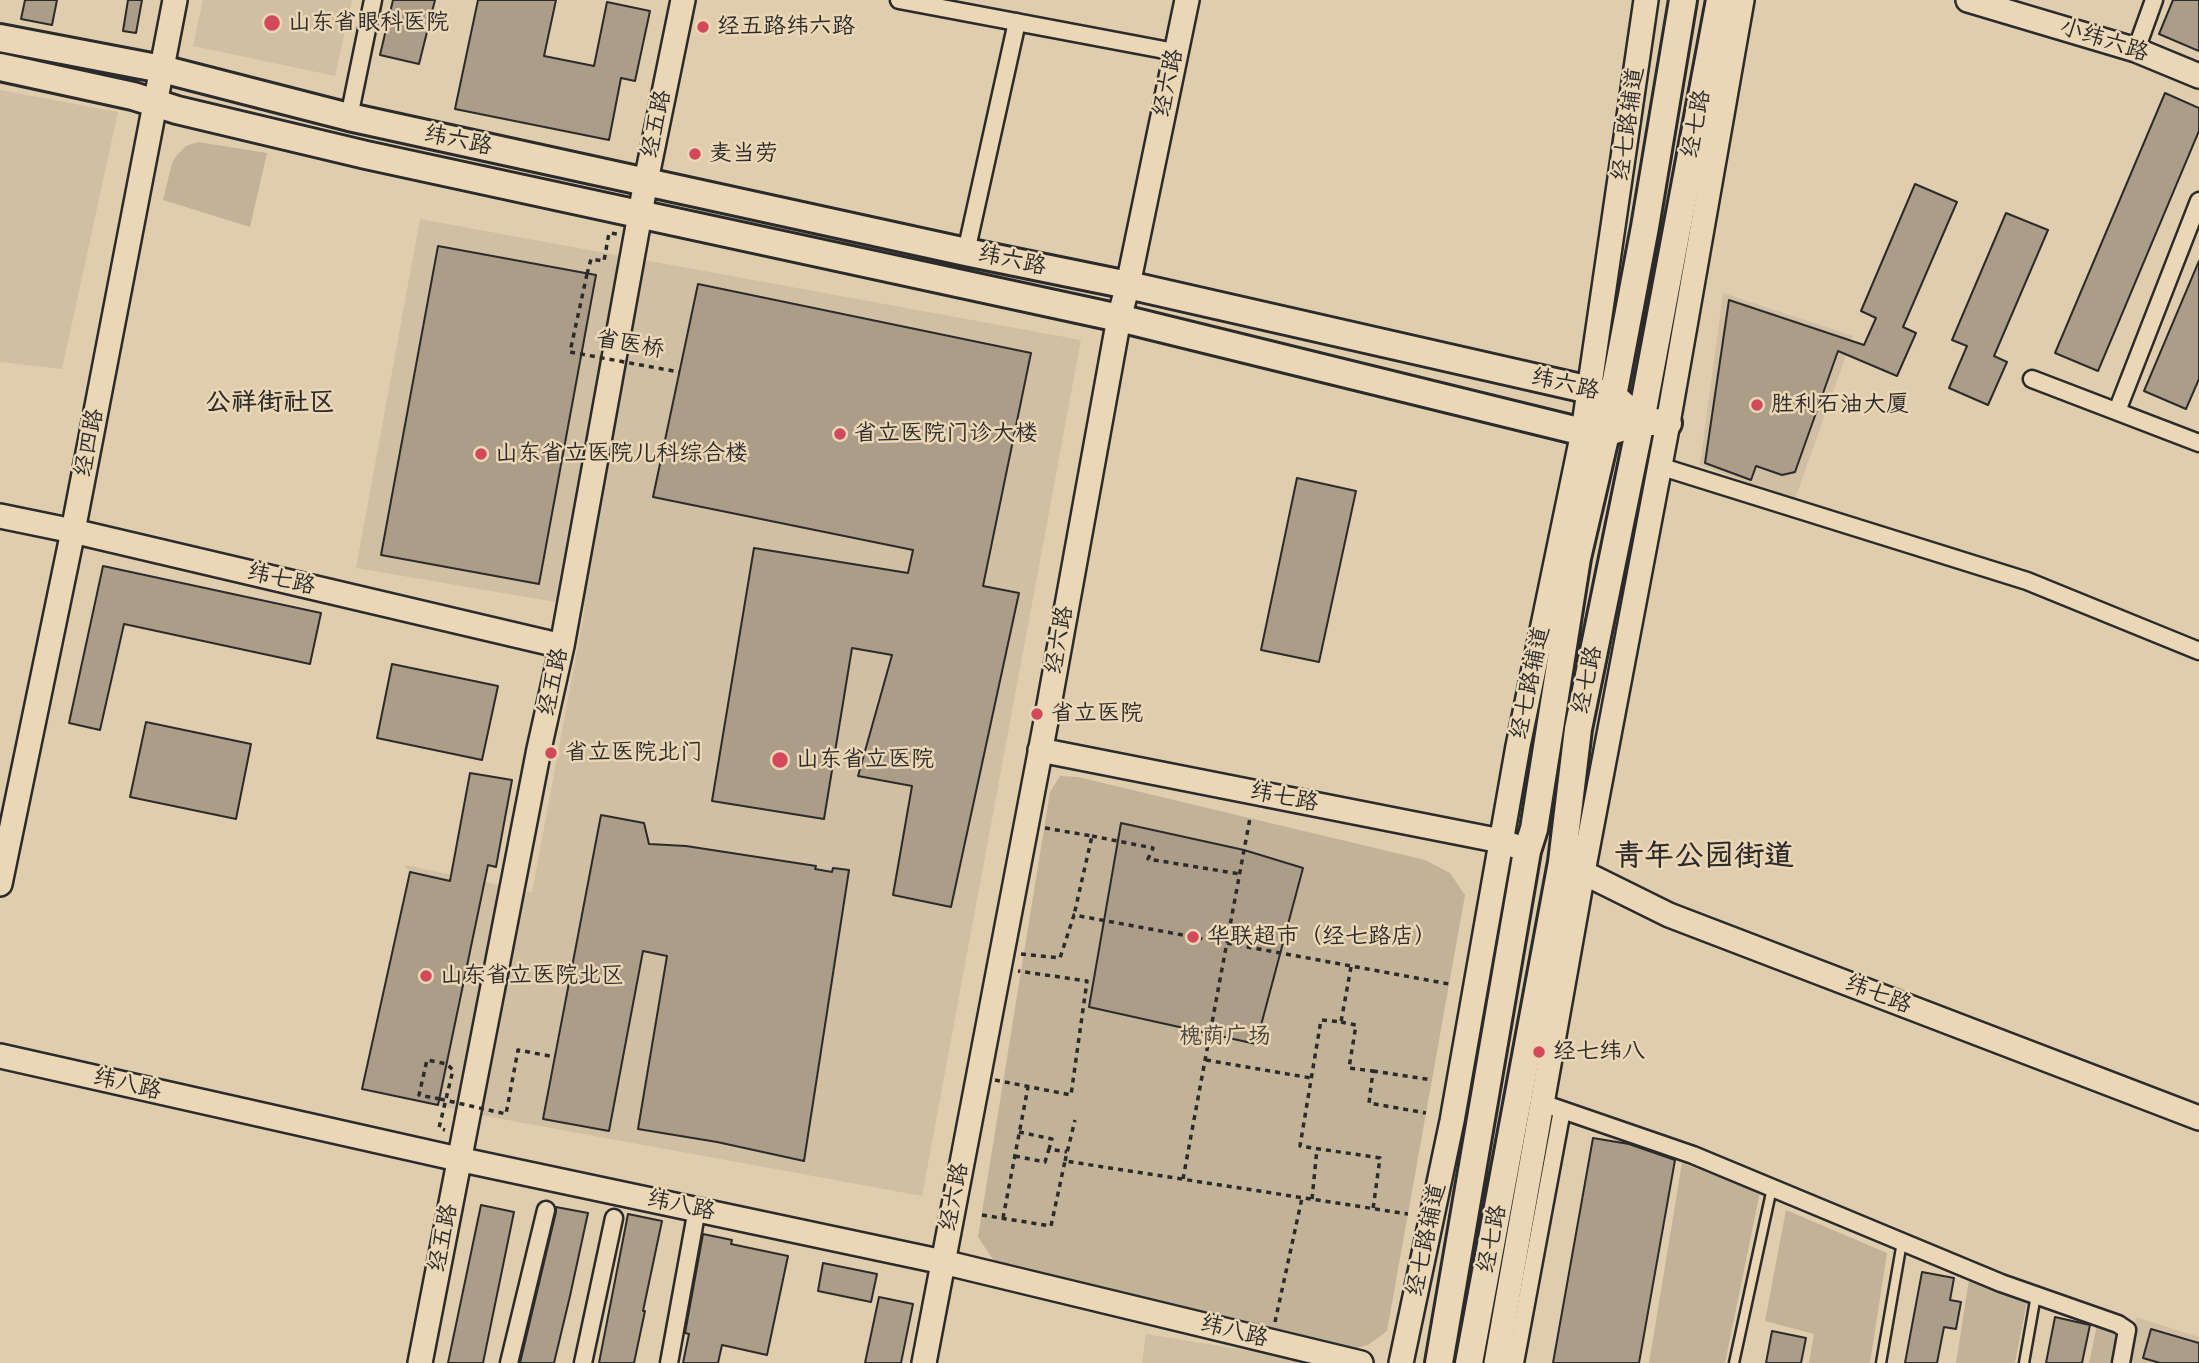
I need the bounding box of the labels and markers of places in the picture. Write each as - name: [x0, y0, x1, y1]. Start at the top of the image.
- place label: 山东省眼科医院: [288, 9, 449, 37]
- marker: 山东省眼科医院: [262, 13, 282, 33]
- place label: 经五路纬六路: [717, 13, 855, 41]
- marker: 经五路纬六路: [695, 19, 711, 35]
- place label: 麦当劳: [709, 140, 778, 168]
- marker: 麦当劳: [687, 146, 703, 162]
- place label: 胜利石油大厦: [1771, 391, 1909, 419]
- marker: 胜利石油大厦: [1749, 397, 1765, 413]
- place label: 省立医院门诊大楼: [854, 420, 1038, 448]
- marker: 省立医院门诊大楼: [832, 426, 848, 442]
- place label: 山东省立医院儿科综合楼: [495, 440, 748, 468]
- marker: 山东省立医院儿科综合楼: [473, 446, 489, 462]
- place label: 省立医院: [1051, 700, 1143, 728]
- marker: 省立医院: [1029, 706, 1045, 722]
- place label: 省立医院北门: [565, 739, 703, 767]
- marker: 省立医院北门: [543, 745, 559, 761]
- place label: 山东省立医院: [796, 746, 934, 774]
- marker: 山东省立医院: [770, 750, 790, 770]
- place label: 华联超市（经七路店）: [1207, 923, 1437, 951]
- marker: 华联超市（经七路店）: [1185, 929, 1201, 945]
- place label: 山东省立医院北区: [440, 962, 624, 990]
- marker: 山东省立医院北区: [418, 968, 434, 984]
- place label: 经七纬八: [1553, 1038, 1645, 1066]
- marker: 经七纬八: [1531, 1044, 1547, 1060]

